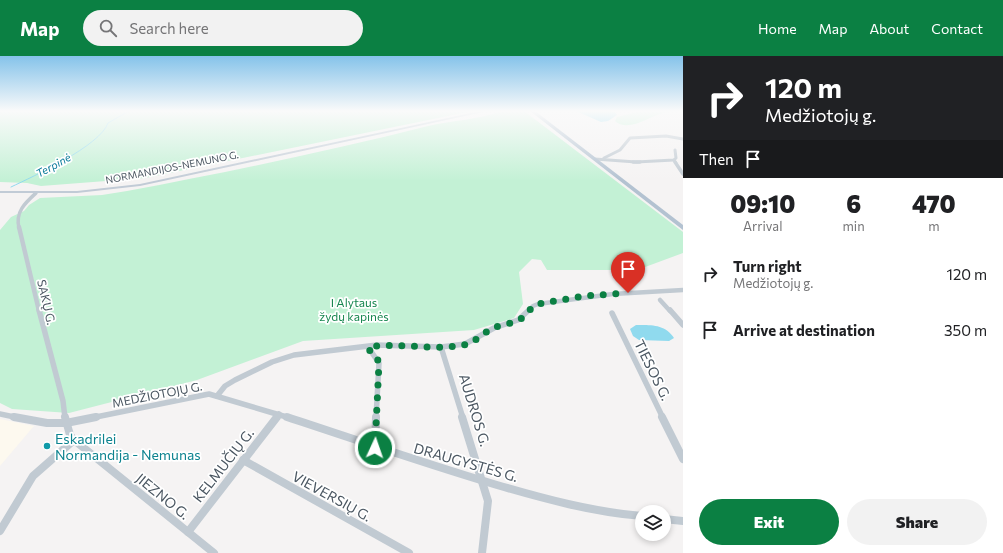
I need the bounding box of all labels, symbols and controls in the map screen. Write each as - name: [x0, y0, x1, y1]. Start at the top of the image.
- search box: [83, 10, 363, 46]
- text: Map: [20, 17, 59, 40]
- icon: search: [97, 17, 119, 39]
- text: Search here: [129, 19, 209, 37]
- text: Home: [758, 20, 797, 37]
- text: Map: [819, 20, 847, 37]
- text: About: [869, 20, 909, 37]
- text: Contact: [931, 20, 983, 37]
- text: 120 m: [765, 70, 842, 104]
- icon: right: [699, 72, 751, 124]
- text: Medžiotojų g.: [765, 104, 876, 126]
- street label: NORMANDIJOS-NEMUNO G.: [104, 148, 240, 186]
- icon: arrive: [742, 148, 764, 170]
- water label: Terpinė: [33, 150, 73, 180]
- text: Then: [699, 150, 734, 168]
- text: 09:10: [730, 189, 795, 218]
- text: 6: [846, 189, 861, 218]
- text: 470: [912, 189, 956, 218]
- text: Arrival: [743, 218, 782, 234]
- text: min: [843, 218, 865, 234]
- text: m: [928, 218, 939, 234]
- pin: [611, 252, 645, 293]
- text: Turn right: [733, 257, 802, 275]
- icon: arrive: [617, 258, 639, 280]
- icon: right: [699, 263, 721, 285]
- text: 120 m: [947, 265, 987, 283]
- text: Medžiotojų g.: [733, 275, 813, 291]
- street label: SAKŲ G.: [35, 278, 59, 326]
- park label: I Alytaus žydų kapinės: [319, 295, 389, 323]
- icon: arrive: [699, 319, 721, 341]
- text: Arrive at destination: [733, 321, 875, 339]
- text: 350 m: [944, 321, 987, 339]
- street label: TIESOS G.: [631, 337, 675, 403]
- street label: AUDROS G.: [456, 372, 494, 448]
- street label: MEDŽIOTOJŲ G.: [111, 378, 204, 411]
- street label: KELMUČIŲ G.: [189, 425, 257, 505]
- position arrow: [354, 427, 396, 469]
- place label: Eskadrilei Normandija - Nemunas: [55, 430, 201, 463]
- street label: DRAUGYSTĖS G.: [412, 439, 520, 485]
- marker: Eskadrilei Normandija - Nemunas: [42, 441, 52, 451]
- street label: VIEVERSIŲ G.: [290, 467, 374, 525]
- street label: JIEZNO G.: [133, 469, 193, 523]
- button: Exit: [699, 499, 839, 545]
- button: Share: [847, 499, 987, 545]
- map controls: [635, 505, 671, 541]
- button: layers: [635, 505, 671, 541]

